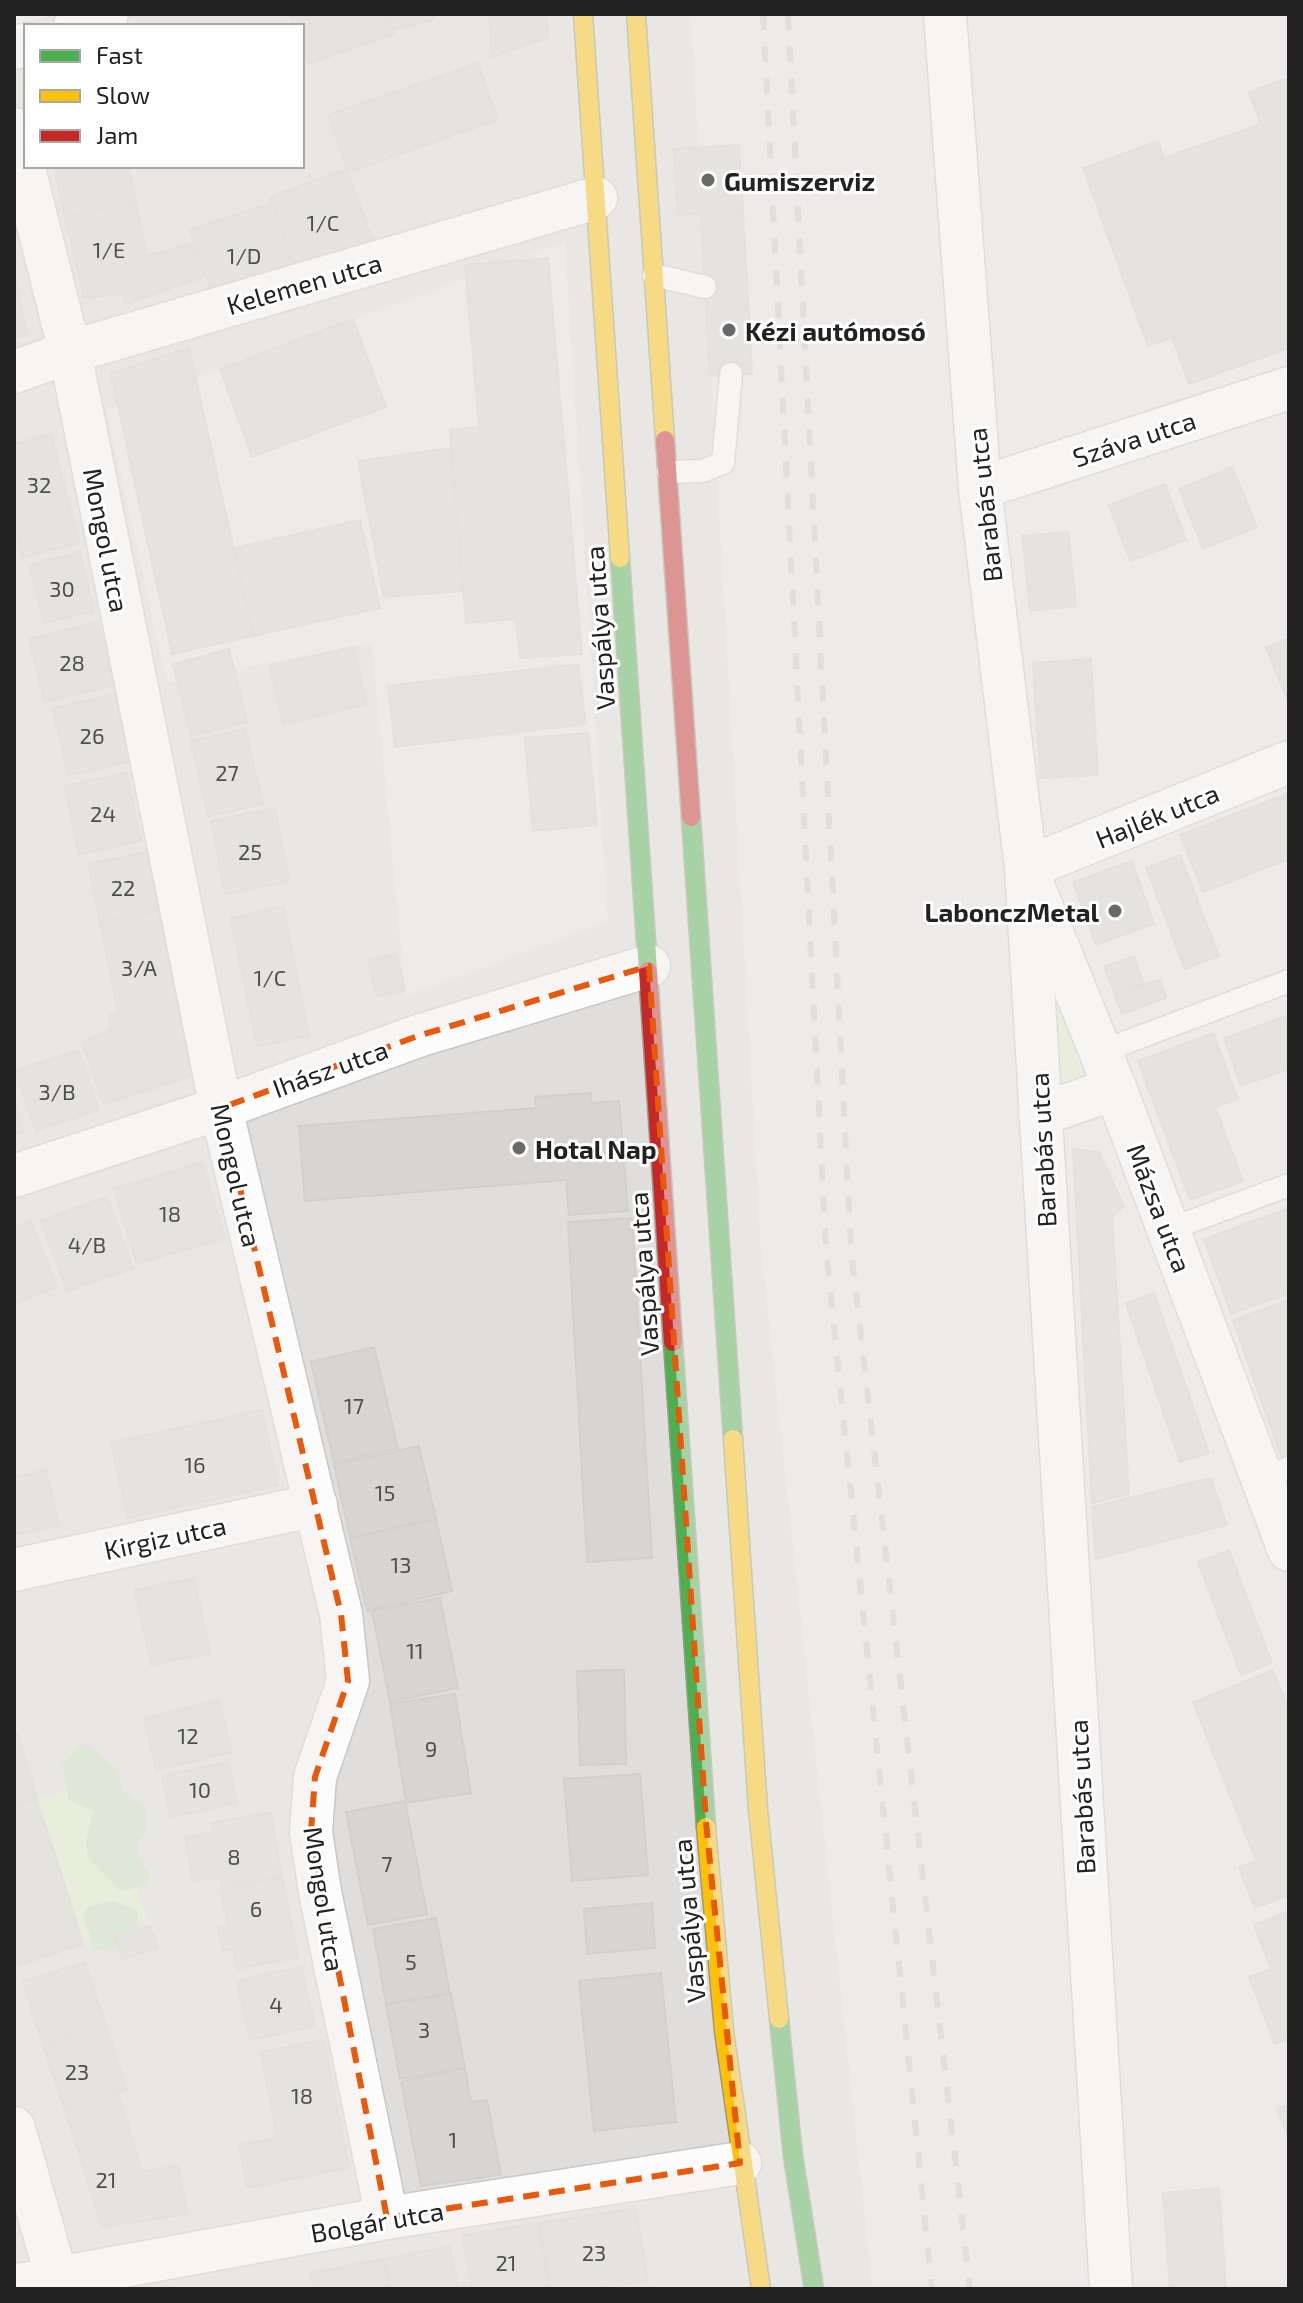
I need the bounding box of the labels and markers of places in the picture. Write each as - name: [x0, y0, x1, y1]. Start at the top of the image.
- place label: Gumiszerviz: [724, 165, 875, 196]
- marker: Gumiszerviz: [699, 171, 717, 189]
- place label: Kézi autómosó: [745, 315, 926, 346]
- marker: Kézi autómosó: [720, 321, 738, 339]
- place label: LabonczMetal: [924, 896, 1099, 927]
- marker: LabonczMetal: [1106, 902, 1124, 920]
- place label: Hotal Nap: [535, 1133, 657, 1164]
- marker: Hotal Nap: [510, 1139, 528, 1157]

